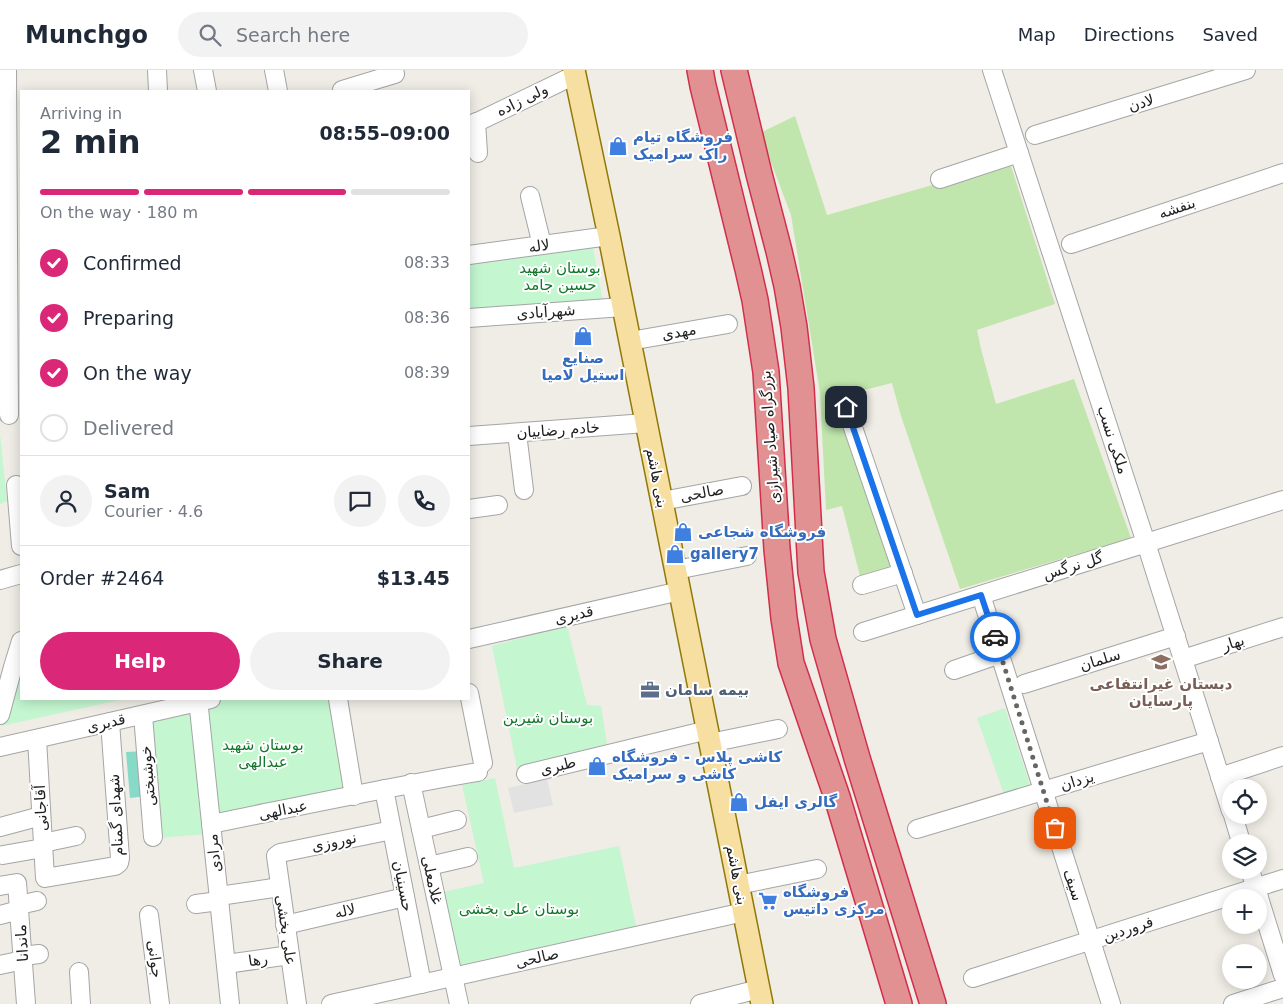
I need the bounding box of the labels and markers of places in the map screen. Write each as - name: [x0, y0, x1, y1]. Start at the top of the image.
- place label: فروشگاه تیام راک سرامیک: [633, 128, 733, 163]
- shop icon: فروشگاه تیام راک سرامیک: [607, 135, 629, 157]
- shop icon: صنایع استیل لامیا: [572, 325, 594, 347]
- place label: صنایع استیل لامیا: [542, 349, 624, 384]
- pin: [825, 386, 867, 428]
- shop icon: فروشگاه شجاعی: [672, 521, 694, 543]
- place label: فروشگاه شجاعی: [698, 523, 826, 541]
- shop icon: gallery7: [664, 543, 686, 565]
- place label: gallery7: [690, 545, 759, 563]
- school or university icon: دبستان غیرانتفاعی پارسایان: [1150, 651, 1172, 673]
- place label: دبستان غیرانتفاعی پارسایان: [1090, 675, 1233, 711]
- office icon: بیمه سامان: [639, 679, 661, 701]
- place label: بیمه سامان: [665, 681, 749, 699]
- place label: کاشی پلاس - فروشگاه کاشی و سرامیک: [612, 748, 783, 783]
- shop icon: کاشی پلاس - فروشگاه کاشی و سرامیک: [586, 755, 608, 777]
- shop icon: گالری ایفل: [728, 791, 750, 813]
- place label: گالری ایفل: [754, 793, 838, 811]
- pin: [1034, 807, 1076, 849]
- place label: فروشگاه مرکزی داتیس: [783, 883, 884, 918]
- supermarket icon: فروشگاه مرکزی داتیس: [757, 890, 779, 912]

